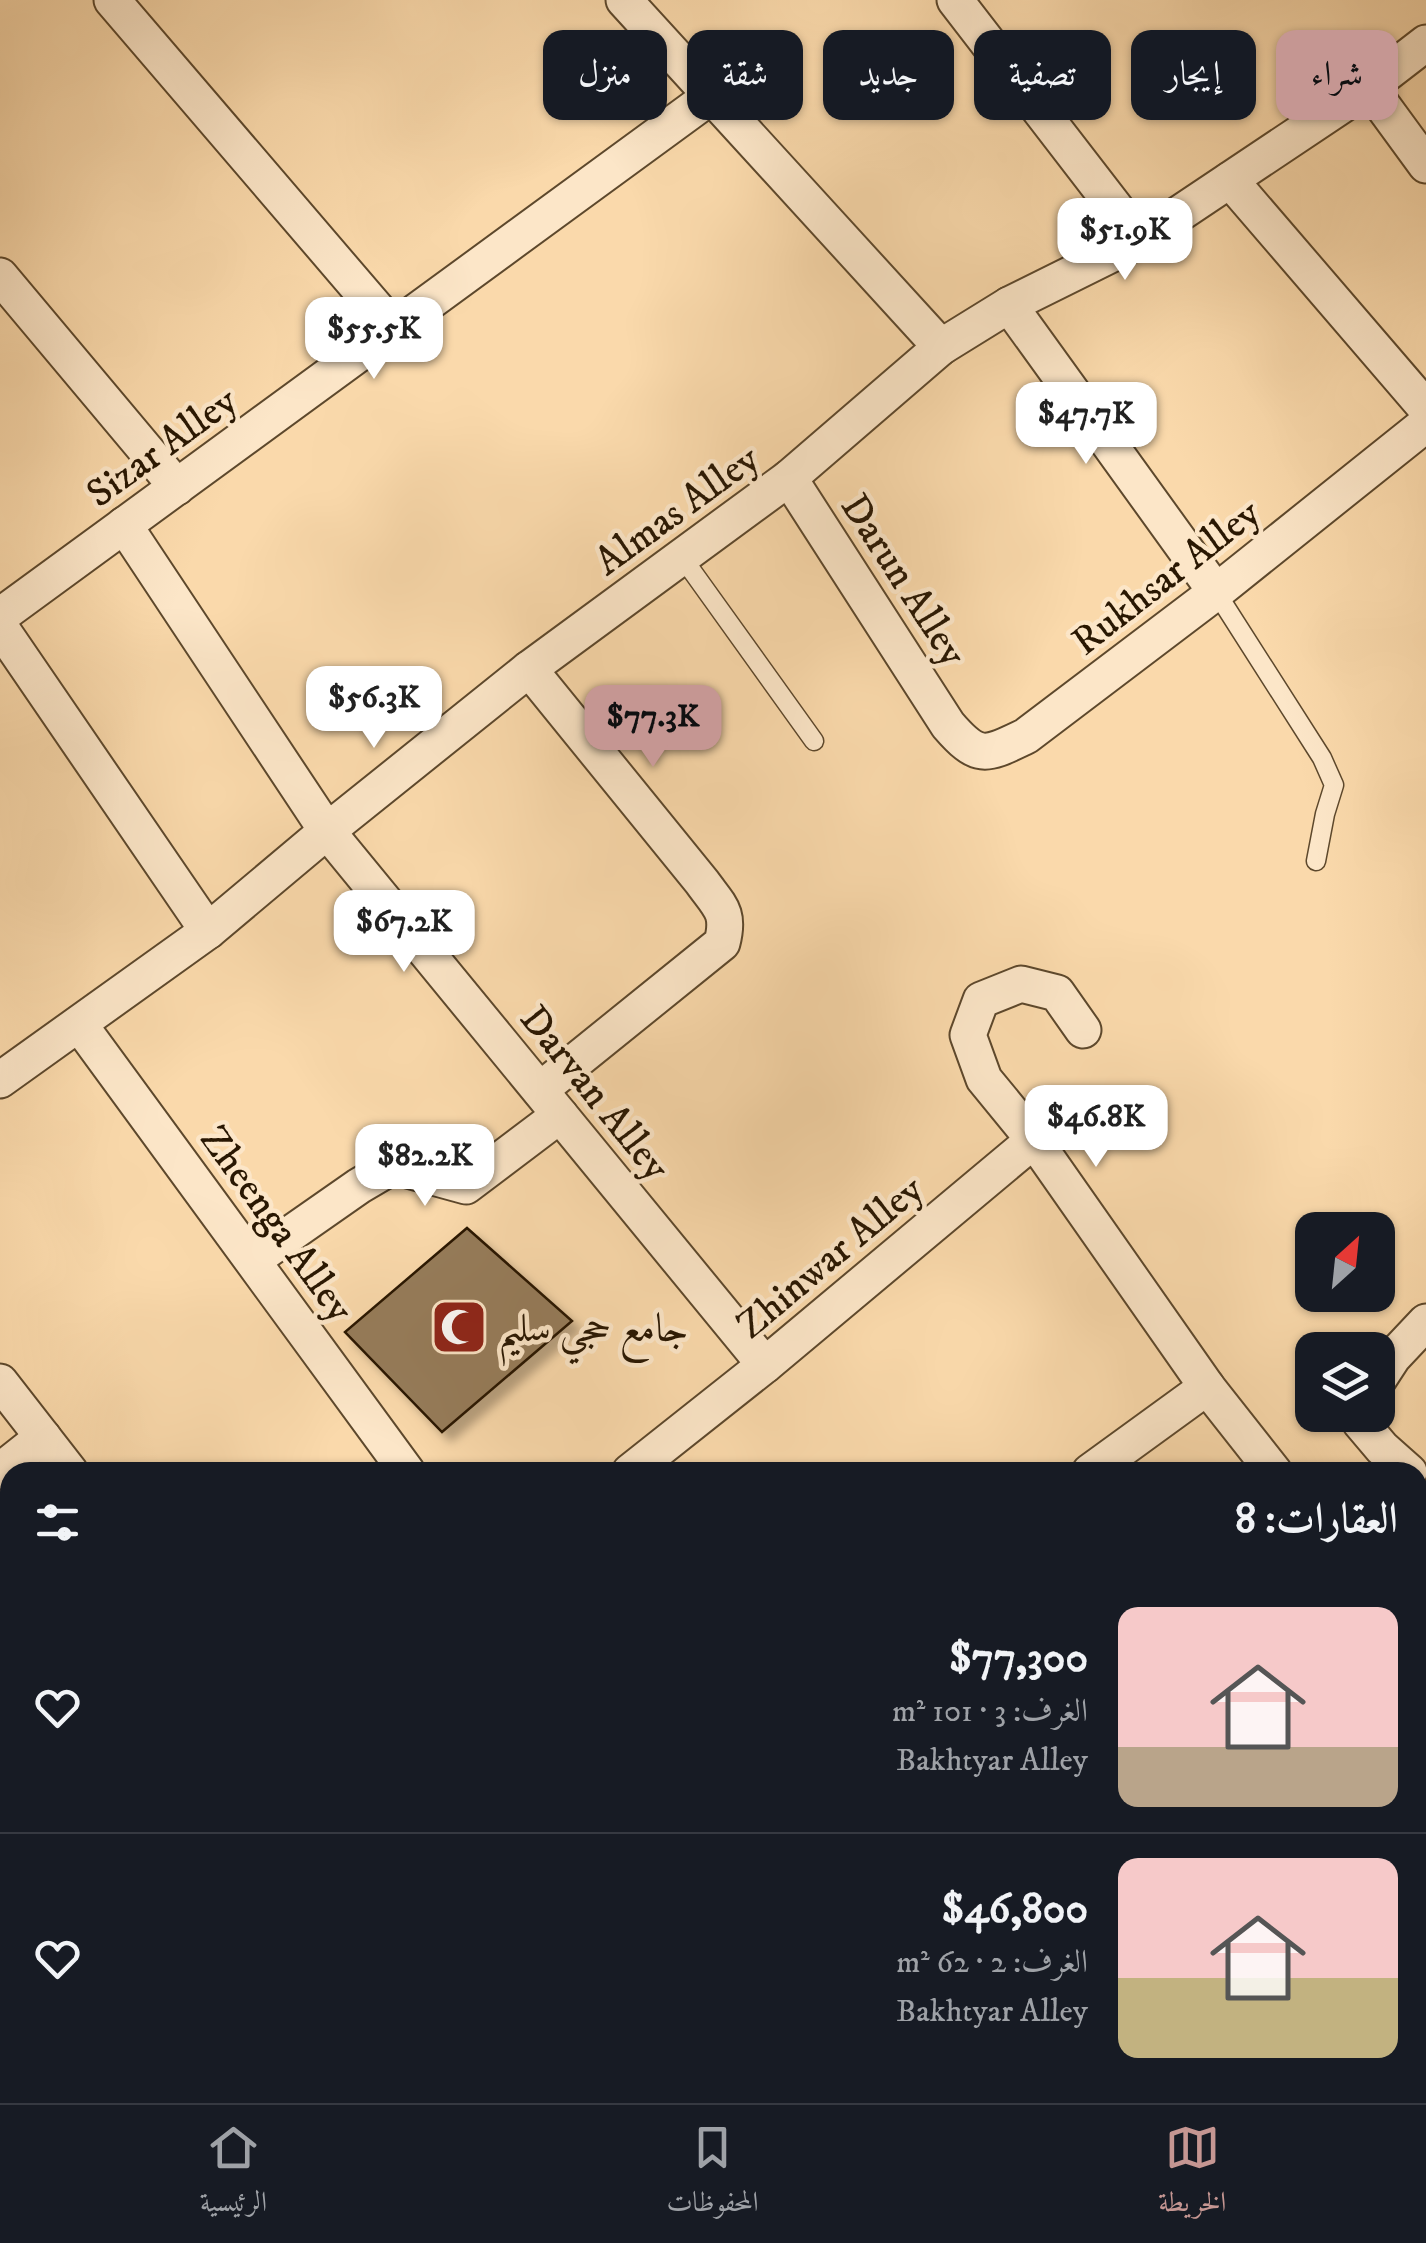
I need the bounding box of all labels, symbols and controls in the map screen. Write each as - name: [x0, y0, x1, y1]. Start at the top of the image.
- chip: منزل: [543, 30, 667, 120]
- chip: شقة: [687, 30, 803, 120]
- chip: جديد: [823, 30, 954, 120]
- chip: تصفية: [974, 30, 1111, 120]
- chip: إيجار: [1131, 30, 1256, 120]
- chip: شراء: [1276, 30, 1398, 120]
- pin: $51.9K: [1044, 198, 1206, 283]
- text: $51.9K: [1079, 210, 1171, 250]
- pin: $55.5K: [293, 297, 455, 382]
- text: $55.5K: [327, 309, 421, 349]
- street label: Sizar Alley: [78, 376, 249, 520]
- pin: $47.7K: [1005, 382, 1167, 467]
- text: $47.7K: [1038, 394, 1134, 434]
- street label: Almas Alley: [586, 434, 771, 588]
- street label: Darun Alley: [828, 485, 977, 677]
- street label: Rukhsar Alley: [1063, 489, 1272, 667]
- pin: $56.3K: [293, 666, 455, 751]
- text: $56.3K: [328, 678, 420, 718]
- pin: $77.3K: [572, 685, 734, 770]
- text: $77.3K: [607, 697, 699, 737]
- pin: $67.2K: [323, 890, 485, 975]
- text: $67.2K: [356, 902, 452, 942]
- street label: Darvan Alley: [508, 996, 680, 1192]
- pin: $46.8K: [1015, 1085, 1177, 1170]
- text: $46.8K: [1047, 1097, 1145, 1137]
- street label: Zheenga Alley: [188, 1117, 364, 1334]
- pin: $82.2K: [344, 1124, 506, 1209]
- text: $82.2K: [377, 1136, 473, 1176]
- street label: Zhinwar Alley: [727, 1165, 935, 1351]
- north arrow: [1295, 1212, 1395, 1312]
- map controls: [1295, 1212, 1395, 1432]
- mosque icon: جامع حجي سليم: [429, 1297, 489, 1357]
- place label: جامع حجي سليم: [498, 1305, 689, 1367]
- button: layers: [1295, 1332, 1395, 1432]
- text: العقارات: 8: [1235, 1494, 1398, 1546]
- icon: filters: [30, 1495, 85, 1550]
- text: $77,300: [949, 1633, 1088, 1685]
- icon: home: [1198, 1647, 1318, 1767]
- icon: heart: [30, 1680, 85, 1735]
- text: الغرف: 3 · 101 m²: [892, 1692, 1088, 1732]
- text: Bakhtyar Alley: [896, 1741, 1088, 1781]
- text: $46,800: [942, 1884, 1088, 1936]
- icon: home: [1198, 1898, 1318, 2018]
- icon: heart: [30, 1931, 85, 1986]
- text: الغرف: 2 · 62 m²: [896, 1943, 1088, 1983]
- text: Bakhtyar Alley: [896, 1992, 1088, 2032]
- tab: الرئيسية: [200, 2120, 267, 2229]
- tab: المحفوظات: [666, 2120, 759, 2229]
- tab: الخريطة: [1158, 2120, 1226, 2229]

